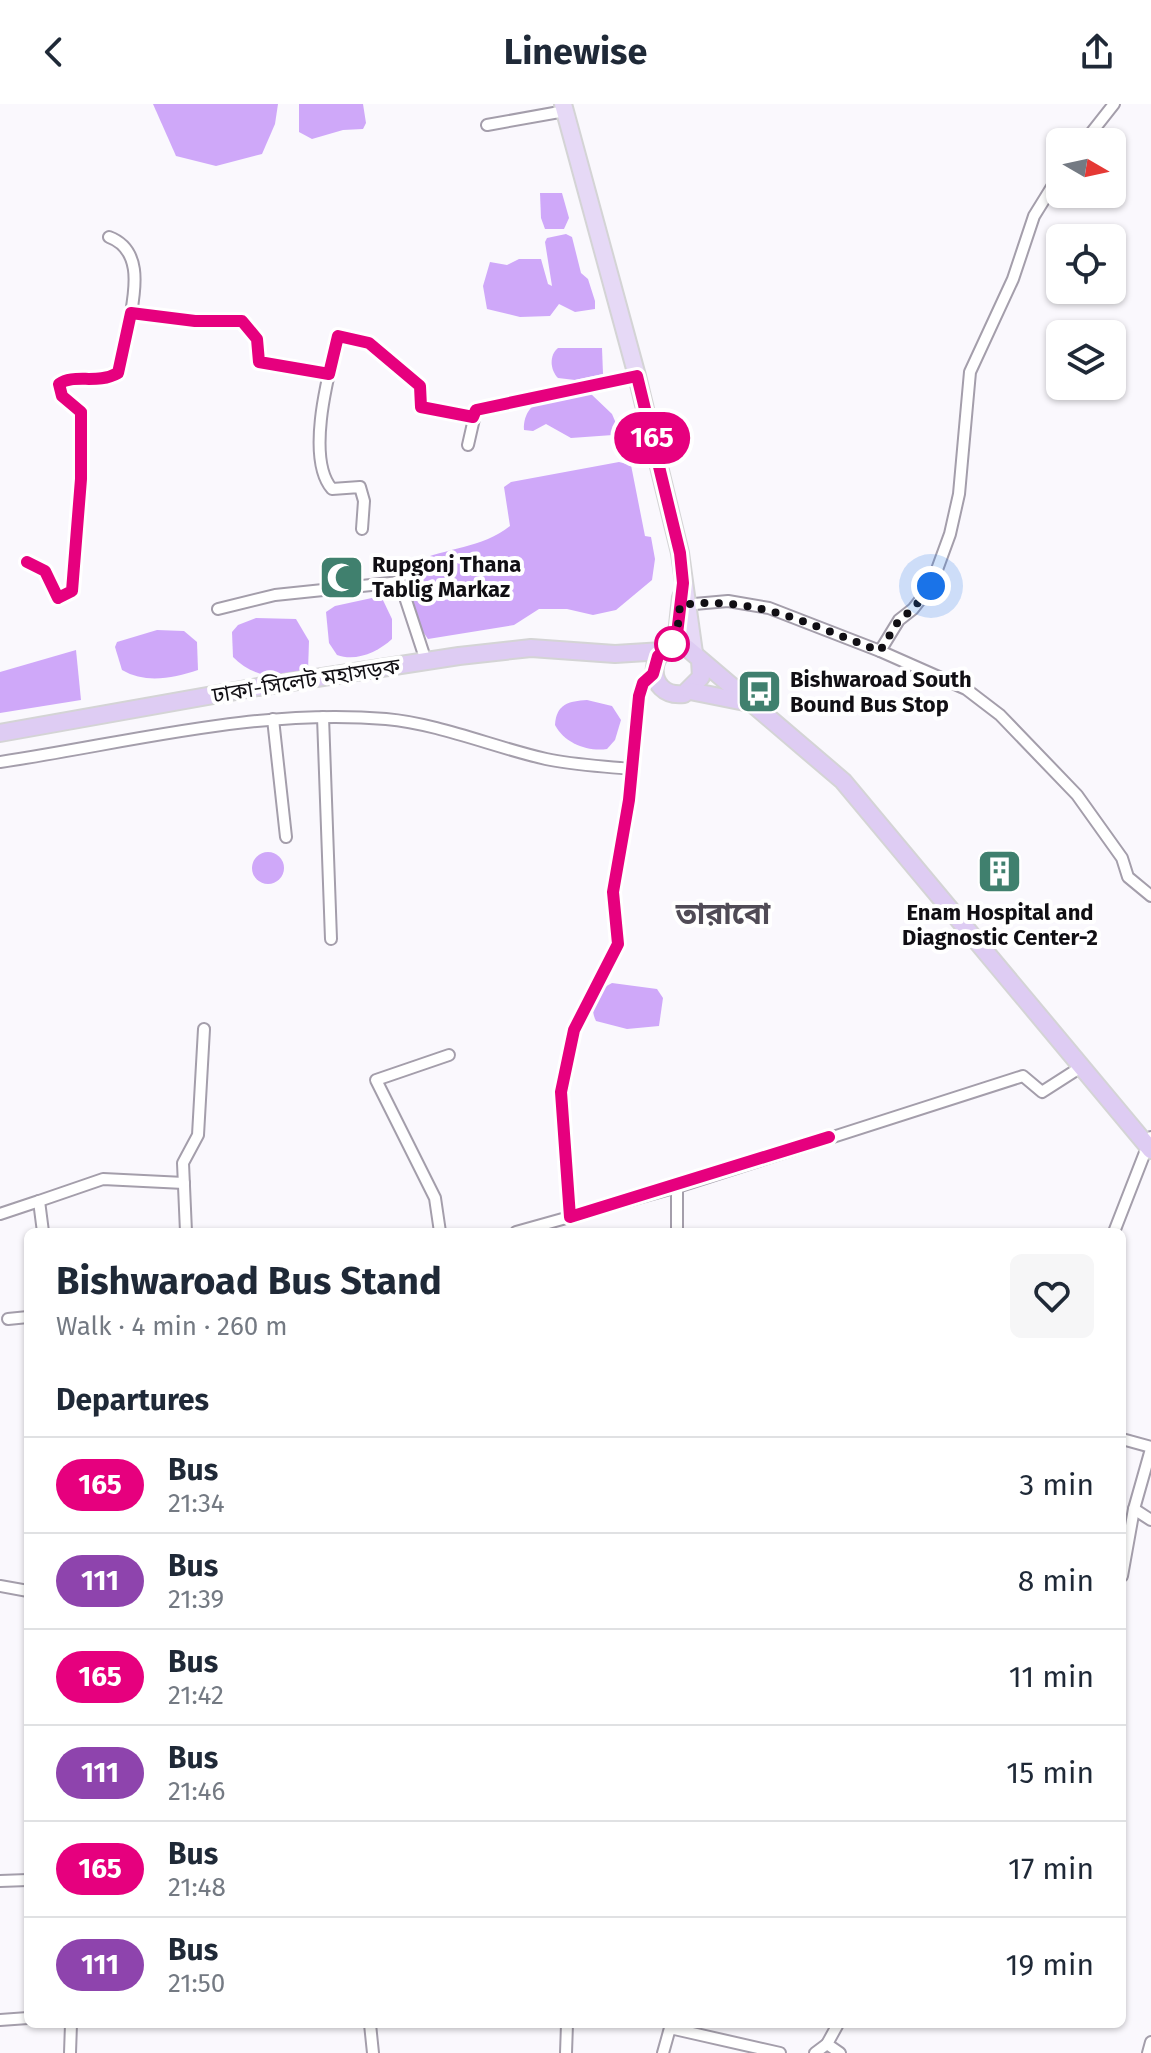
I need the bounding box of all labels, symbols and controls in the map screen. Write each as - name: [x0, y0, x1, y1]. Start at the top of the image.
- icon: back: [32, 30, 76, 74]
- text: Linewise: [504, 30, 647, 74]
- icon: share: [1075, 30, 1119, 74]
- north arrow: [1046, 128, 1126, 208]
- map controls: [1046, 128, 1126, 400]
- button: locate: [1046, 224, 1126, 304]
- button: layers: [1046, 320, 1126, 400]
- line badge: 165: [606, 412, 698, 464]
- text: 165: [630, 421, 674, 454]
- place label: Rupgonj Thana Tablig Markaz: [372, 551, 521, 603]
- mosque icon: Rupgonj Thana Tablig Markaz: [317, 553, 365, 601]
- your location: [911, 566, 951, 606]
- unlabelled marker: [655, 627, 689, 661]
- street label: ঢাকা-সিলেট মহাসড়ক: [209, 652, 402, 709]
- place label: Bishwaroad South Bound Bus Stop: [790, 666, 972, 718]
- bus stop icon: Bishwaroad South Bound Bus Stop: [735, 668, 783, 716]
- building icon: Enam Hospital and Diagnostic Center-2: [976, 847, 1024, 895]
- district label: তারাবো: [675, 896, 771, 932]
- place label: Enam Hospital and Diagnostic Center-2: [902, 899, 1098, 951]
- button: heart: [1010, 1254, 1094, 1338]
- text: Bishwaroad Bus Stand: [56, 1258, 442, 1304]
- text: Walk · 4 min · 260 m: [56, 1311, 288, 1342]
- text: Departures: [56, 1382, 209, 1418]
- text: Bus: [168, 1452, 218, 1488]
- text: 3 min: [1019, 1467, 1094, 1503]
- text: 165: [78, 1468, 122, 1501]
- text: 21:34: [168, 1488, 225, 1519]
- text: Bus: [168, 1548, 218, 1584]
- text: 8 min: [1018, 1563, 1094, 1599]
- text: 111: [81, 1564, 119, 1597]
- text: 21:39: [168, 1584, 224, 1615]
- text: Bus: [168, 1644, 218, 1680]
- text: 11 min: [1009, 1659, 1094, 1695]
- text: 165: [78, 1660, 122, 1693]
- text: 21:42: [168, 1680, 224, 1711]
- text: Bus: [168, 1740, 218, 1776]
- text: 15 min: [1006, 1755, 1094, 1791]
- text: 111: [81, 1756, 119, 1789]
- text: 21:46: [168, 1776, 225, 1807]
- text: Bus: [168, 1836, 218, 1872]
- text: 17 min: [1008, 1851, 1094, 1887]
- text: 165: [78, 1852, 122, 1885]
- text: 21:48: [168, 1872, 226, 1903]
- text: Bus: [168, 1932, 218, 1968]
- text: 19 min: [1006, 1947, 1094, 1983]
- text: 111: [81, 1948, 119, 1981]
- text: 21:50: [168, 1968, 225, 1999]

